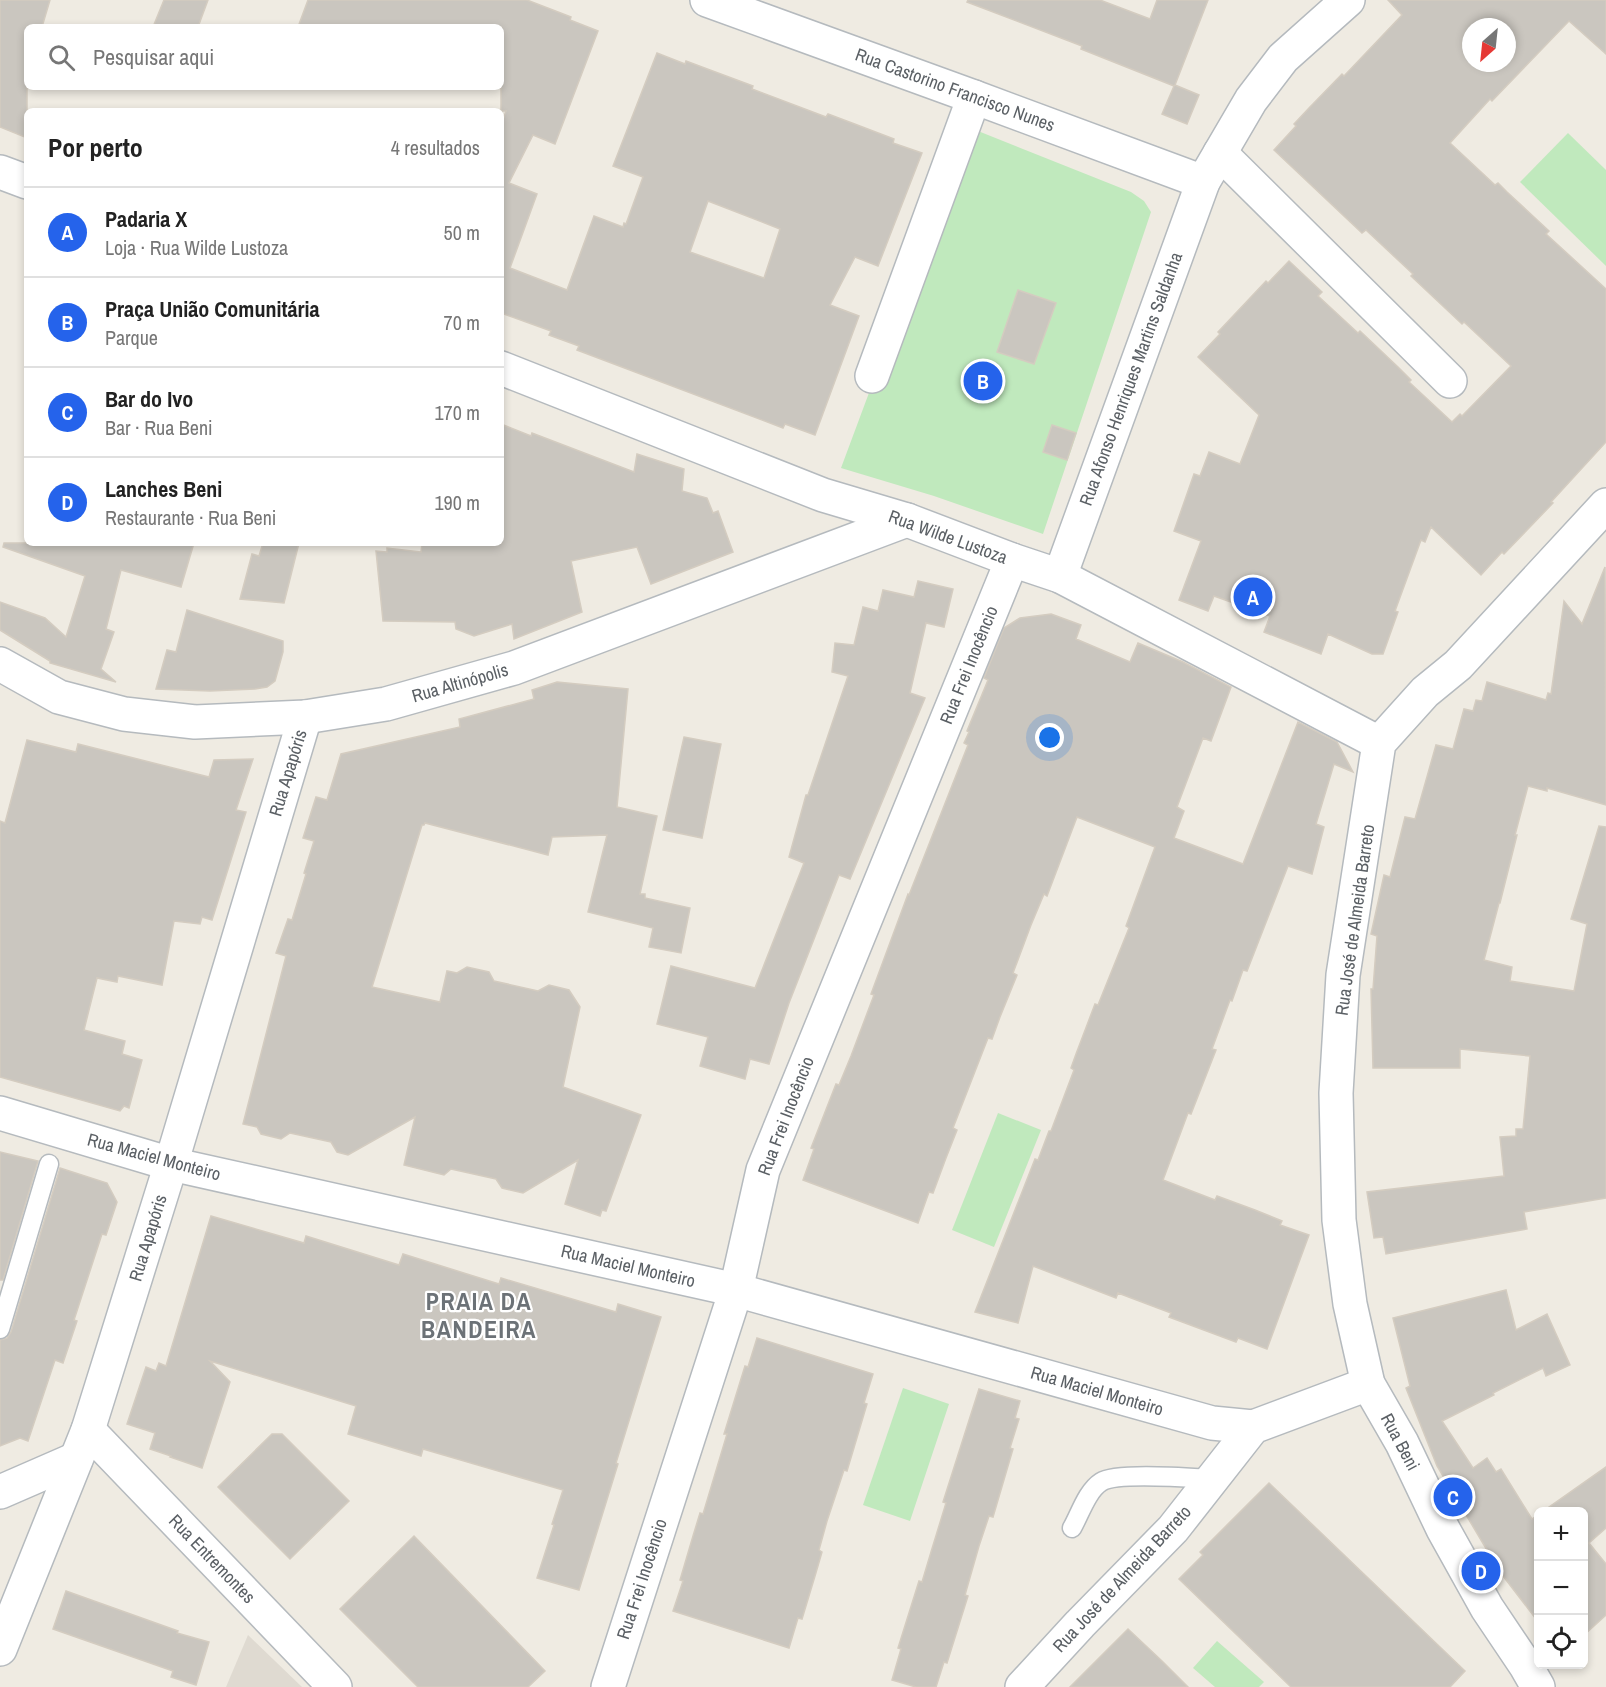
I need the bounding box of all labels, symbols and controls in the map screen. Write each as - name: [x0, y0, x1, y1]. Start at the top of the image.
- north arrow: [1462, 18, 1516, 72]
- search box: [24, 24, 504, 90]
- icon: search: [45, 41, 78, 74]
- text: Pesquisar aqui: [93, 42, 214, 72]
- street label: Rua Castorino Francisco Nunes: [852, 42, 1059, 137]
- text: Por perto: [48, 130, 143, 165]
- text: 4 resultados: [391, 134, 480, 161]
- text: Padaria X: [105, 204, 187, 234]
- text: A: [62, 219, 73, 246]
- text: 50 m: [444, 219, 480, 246]
- text: Loja · Rua Wilde Lustoza: [105, 234, 288, 261]
- street label: Rua Afonso Henriques Martins Saldanha: [1073, 248, 1188, 509]
- text: Praça União Comunitária: [105, 294, 320, 324]
- text: B: [62, 309, 73, 336]
- text: 70 m: [444, 309, 480, 336]
- text: Parque: [105, 324, 158, 351]
- pin: B: [964, 358, 1002, 404]
- text: Bar do Ivo: [105, 384, 193, 414]
- text: C: [62, 399, 73, 426]
- text: 170 m: [434, 399, 480, 426]
- text: Bar · Rua Beni: [105, 414, 213, 441]
- text: Lanches Beni: [105, 474, 222, 504]
- text: D: [62, 489, 73, 516]
- text: 190 m: [434, 489, 480, 516]
- street label: Rua Wilde Lustoza: [885, 503, 1011, 570]
- text: Restaurante · Rua Beni: [105, 504, 276, 531]
- pin: A: [1234, 574, 1272, 620]
- street label: Rua Frei Inocêncio: [933, 602, 1004, 728]
- street label: Rua Altinópolis: [409, 657, 511, 708]
- your location: [1035, 723, 1064, 752]
- street label: Rua Apapóris: [262, 726, 313, 819]
- street label: Rua José de Almeida Barreto: [1329, 823, 1380, 1017]
- street label: Rua Frei Inocêncio: [751, 1053, 820, 1179]
- street label: Rua Maciel Monteiro: [85, 1127, 224, 1186]
- street label: Rua Apapóris: [122, 1191, 173, 1284]
- street label: Rua Maciel Monteiro: [559, 1238, 698, 1293]
- district label: PRAIA DA BANDEIRA: [421, 1285, 537, 1345]
- street label: Rua Maciel Monteiro: [1028, 1360, 1166, 1421]
- street label: Rua Beni: [1375, 1409, 1426, 1475]
- pin: C: [1434, 1474, 1472, 1520]
- street label: Rua José de Almeida Barreto: [1047, 1500, 1197, 1658]
- map controls: [1534, 1507, 1588, 1669]
- button: +: [1534, 1507, 1588, 1561]
- street label: Rua Entremontes: [163, 1509, 261, 1609]
- street label: Rua Frei Inocêncio: [610, 1515, 673, 1642]
- pin: D: [1462, 1548, 1500, 1594]
- button: −: [1534, 1561, 1588, 1615]
- button: locate: [1534, 1615, 1588, 1669]

